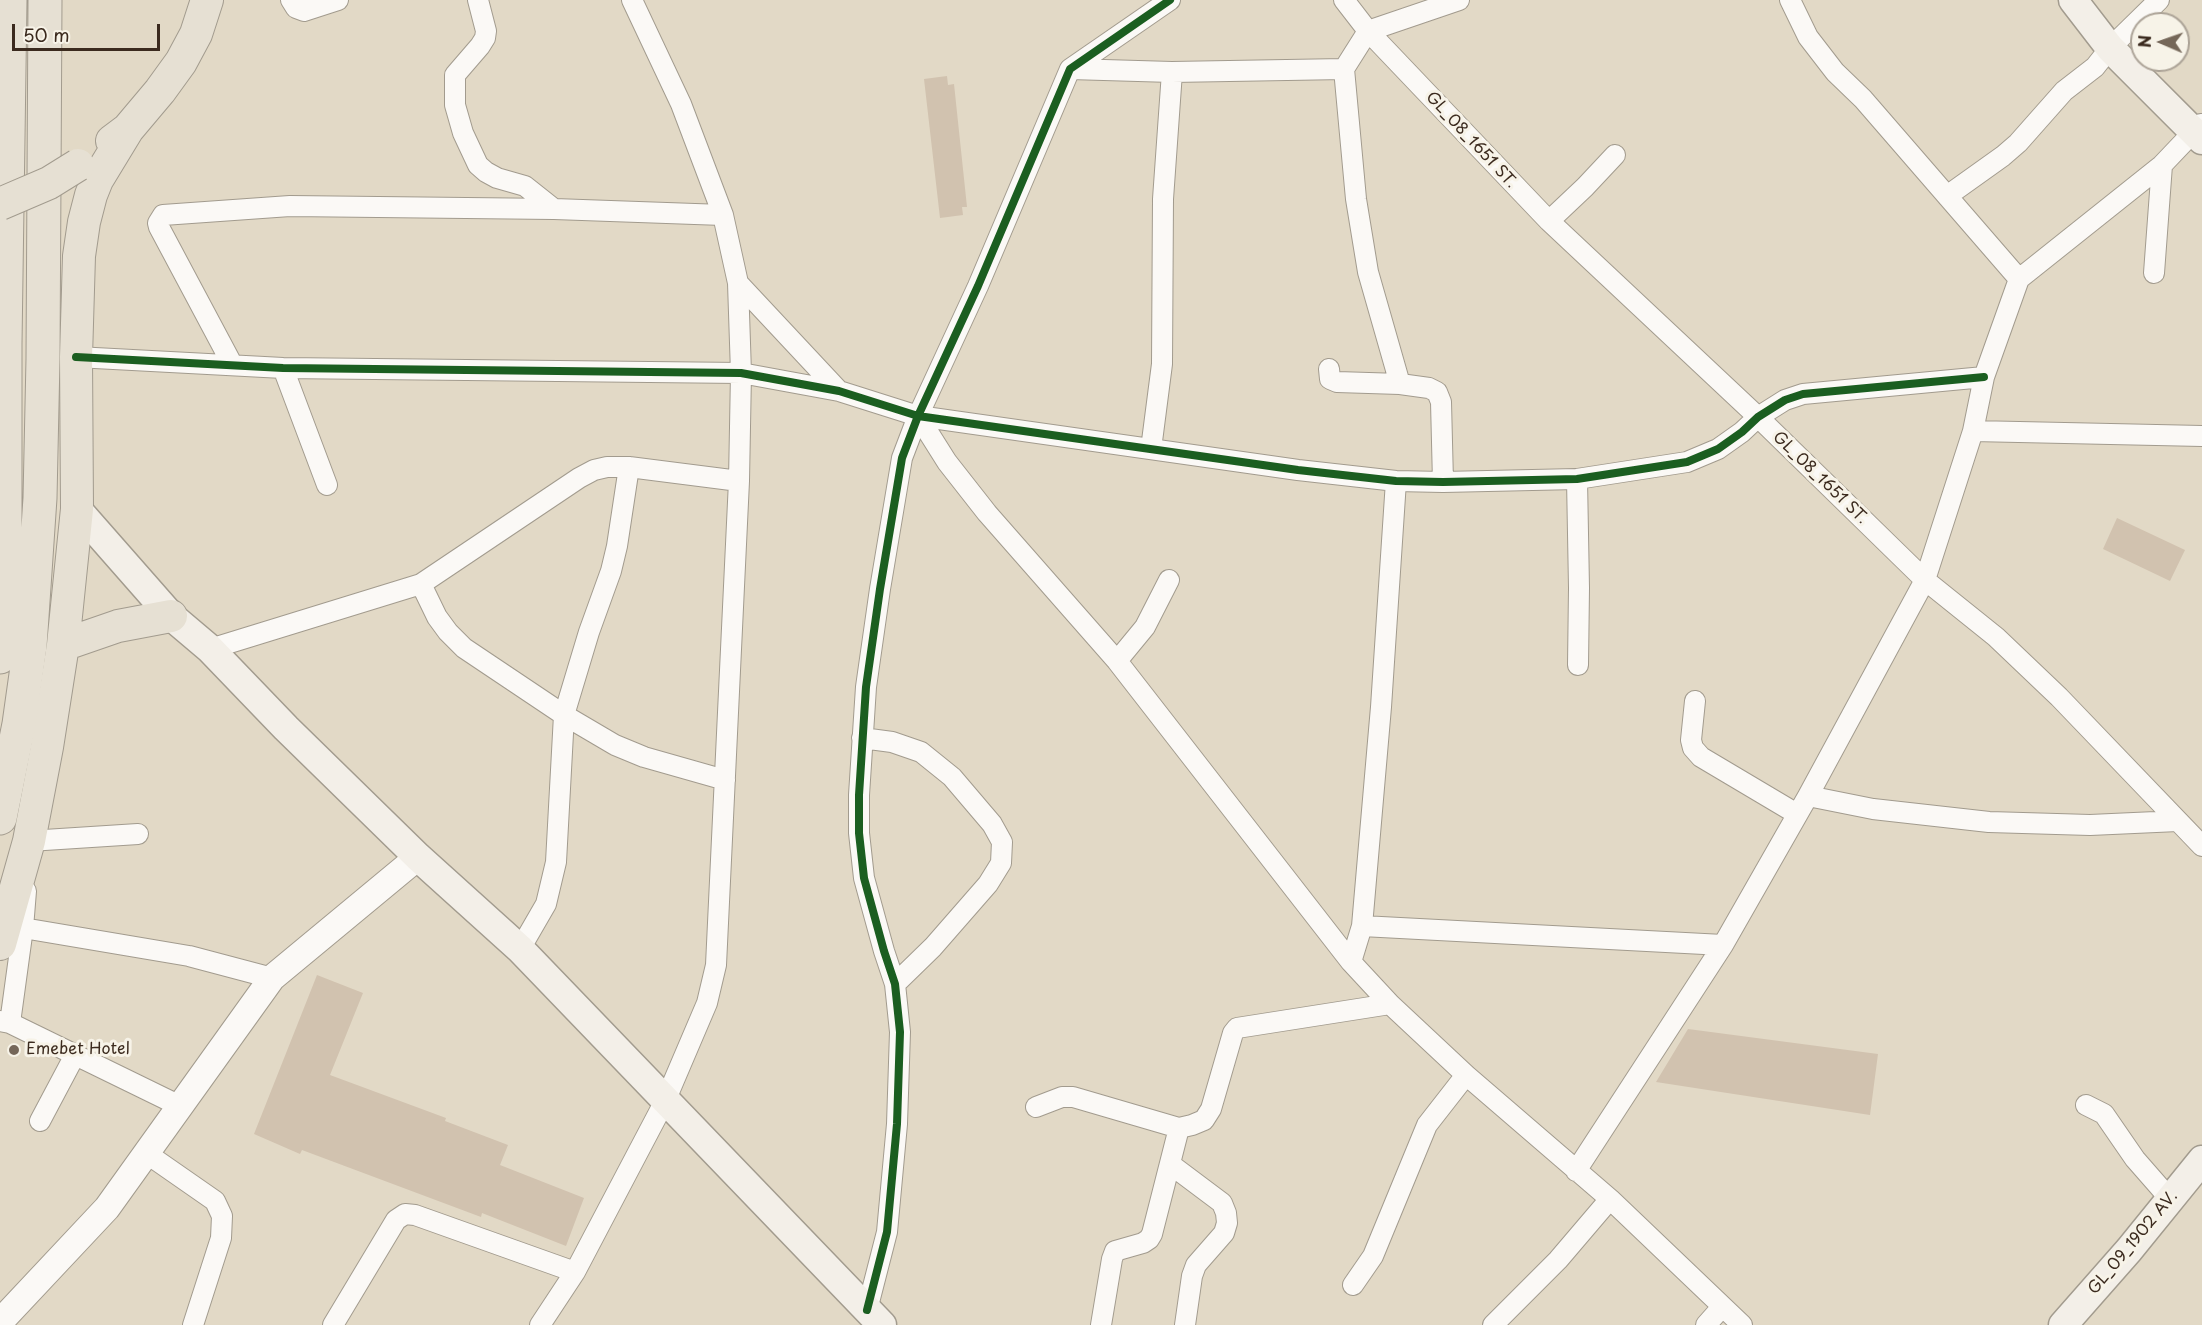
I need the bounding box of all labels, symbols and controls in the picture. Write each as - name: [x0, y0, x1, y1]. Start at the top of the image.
- scale bar: [15, 12, 164, 50]
- north arrow: [2130, 12, 2190, 72]
- text: 50 m: [23, 21, 70, 48]
- text: N: [2132, 35, 2156, 48]
- street label: GL_08_1651 ST.: [1421, 88, 1521, 192]
- street label: GL_08_1651 ST.: [1769, 428, 1871, 528]
- place label: Emebet Hotel: [26, 1040, 130, 1060]
- marker: Emebet Hotel: [7, 1043, 21, 1057]
- street label: GL_09_1902 AV.: [2084, 1187, 2182, 1299]

